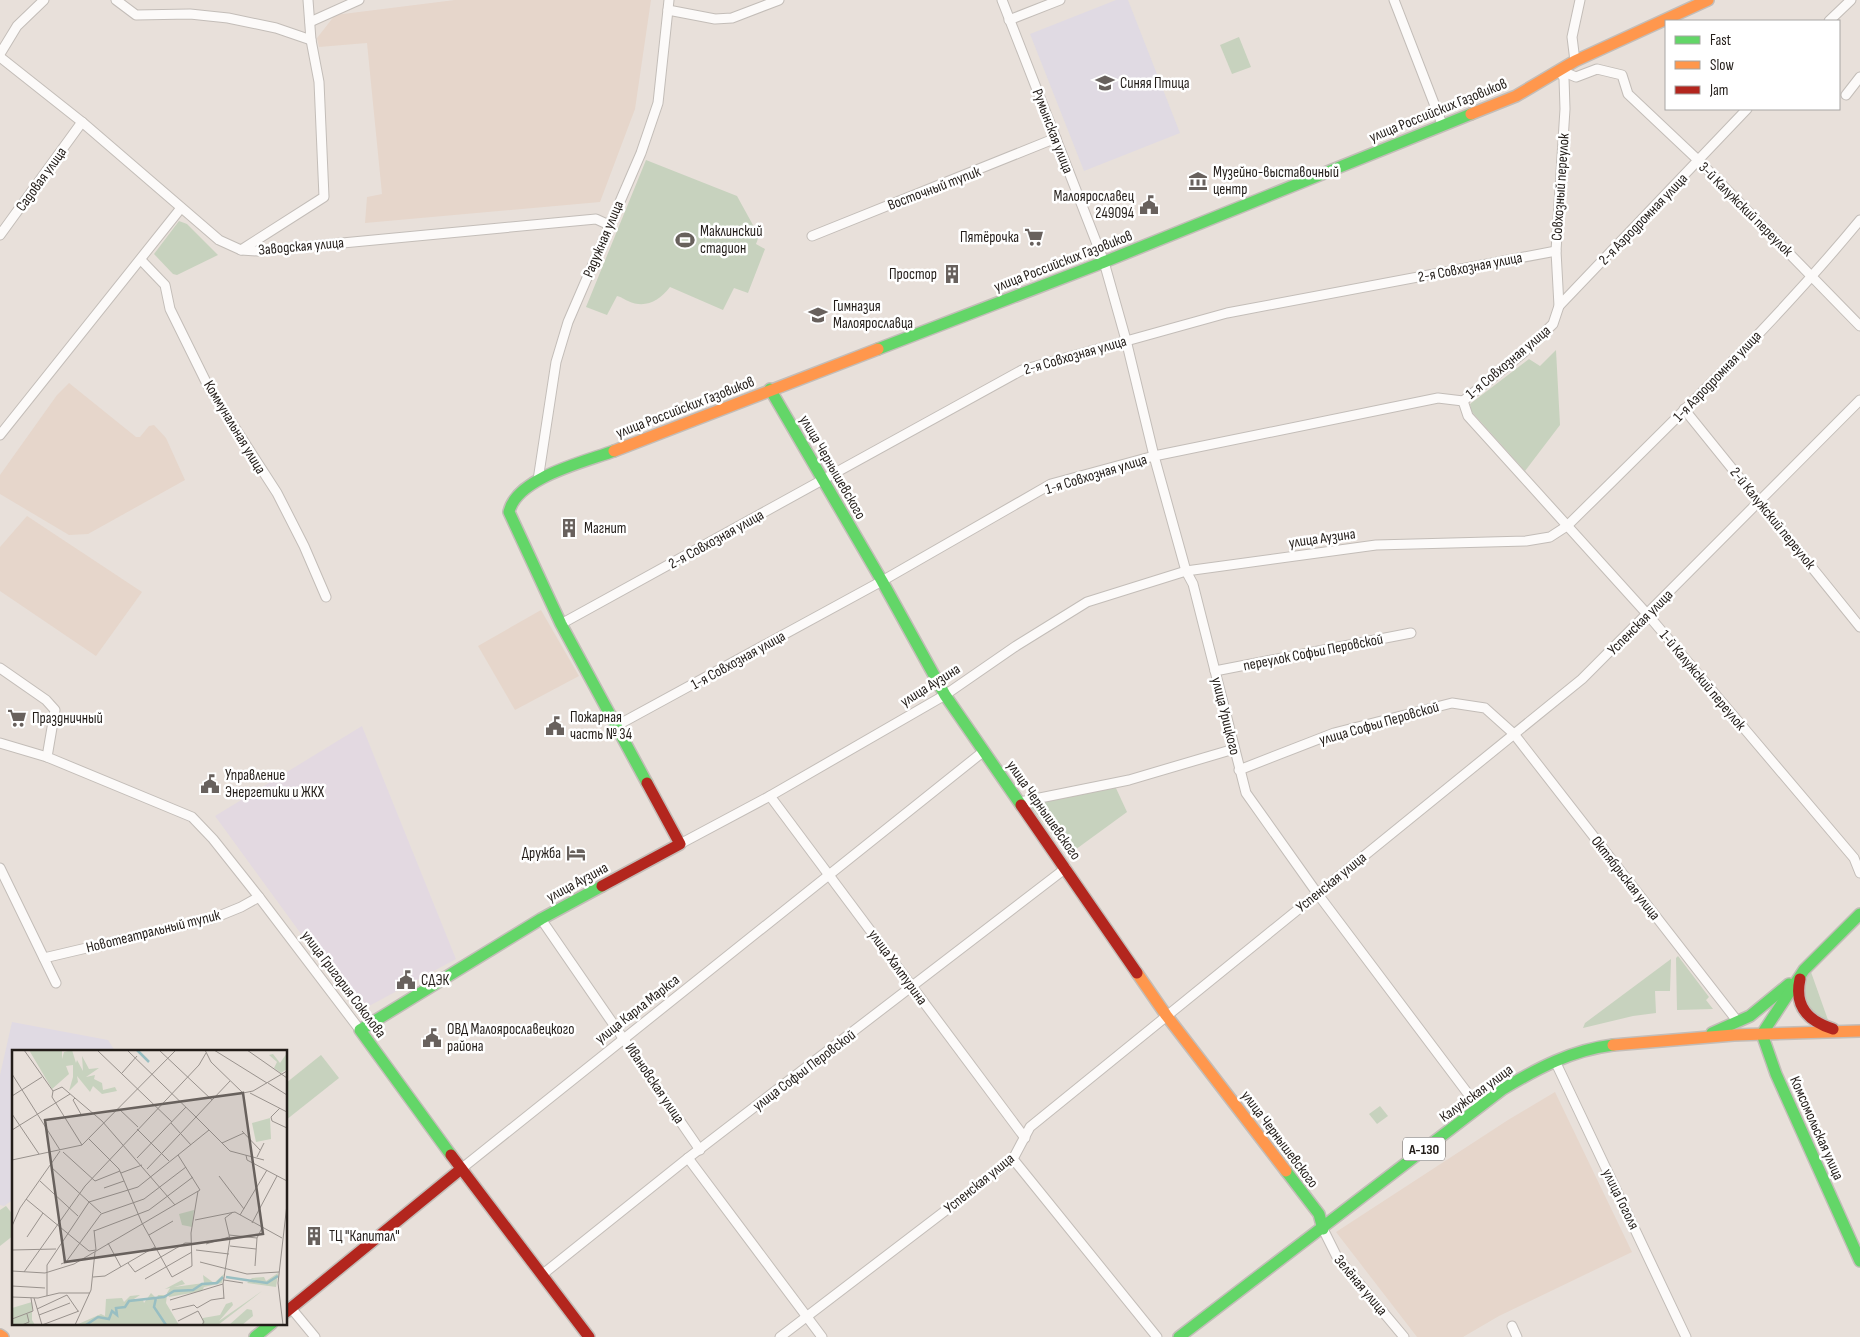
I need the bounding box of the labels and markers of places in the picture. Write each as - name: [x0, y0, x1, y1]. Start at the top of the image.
- school or university icon: Синяя Птица: [1094, 72, 1116, 94]
- place label: Синяя Птица: [1120, 74, 1190, 93]
- place label: Музейно-выставочный центр: [1213, 163, 1339, 199]
- museum icon: Музейно-выставочный центр: [1187, 170, 1209, 192]
- place label: Малоярославец 249094: [1054, 187, 1135, 223]
- public building icon: Малоярославец 249094: [1138, 194, 1160, 216]
- place label: Маклинский стадион: [700, 222, 762, 258]
- supermarket icon: Пятёрочка: [1023, 226, 1045, 248]
- place label: Пятёрочка: [960, 228, 1019, 247]
- sports icon: Маклинский стадион: [674, 229, 696, 251]
- building icon: Простор: [941, 263, 963, 285]
- place label: Простор: [889, 265, 937, 284]
- place label: Гимназия Малоярославца: [833, 297, 913, 333]
- school or university icon: Гимназия Малоярославца: [807, 304, 829, 326]
- building icon: Магнит: [558, 517, 580, 539]
- place label: Магнит: [584, 519, 626, 538]
- supermarket icon: Праздничный: [6, 707, 28, 729]
- place label: Пожарная часть № 34: [570, 708, 632, 744]
- place label: Праздничный: [32, 709, 103, 728]
- public building icon: Пожарная часть № 34: [544, 715, 566, 737]
- place label: Управление Энергетики и ЖКХ: [225, 766, 325, 802]
- public building icon: Управление Энергетики и ЖКХ: [199, 773, 221, 795]
- hotel icon: Дружба: [565, 842, 587, 864]
- place label: Дружба: [522, 844, 561, 863]
- public building icon: СДЭК: [395, 969, 417, 991]
- place label: СДЭК: [421, 971, 449, 990]
- place label: ОВД Малоярославецкого района: [447, 1020, 575, 1056]
- public building icon: ОВД Малоярославецкого района: [421, 1027, 443, 1049]
- building icon: ТЦ "Капитал": [303, 1225, 325, 1247]
- place label: ТЦ "Капитал": [329, 1227, 400, 1246]

